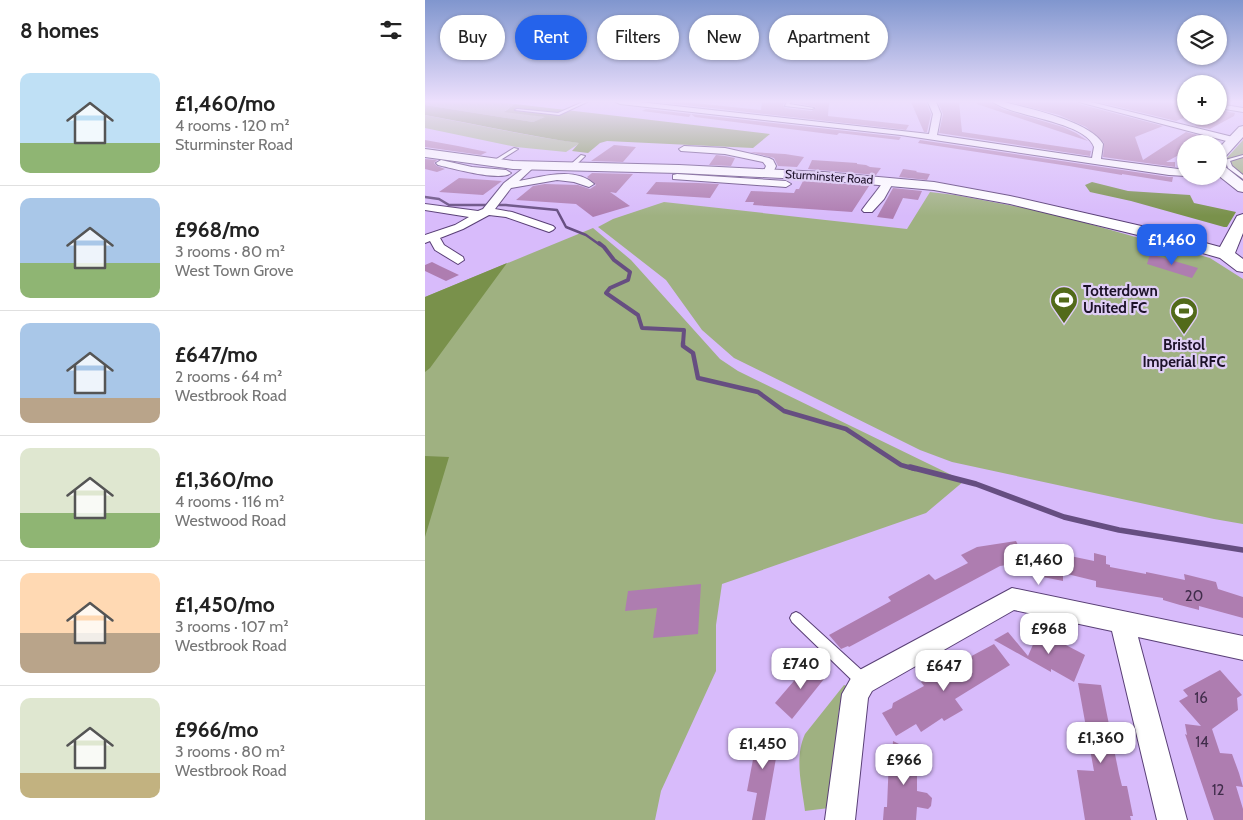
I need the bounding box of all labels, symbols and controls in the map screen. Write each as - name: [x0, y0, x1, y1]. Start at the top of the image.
- chip: Buy: [440, 15, 505, 60]
- chip: Rent: [515, 15, 587, 60]
- chip: Filters: [597, 15, 679, 60]
- chip: New: [689, 15, 759, 60]
- chip: Apartment: [769, 15, 888, 60]
- map controls: [1177, 15, 1227, 185]
- button: layers: [1177, 15, 1227, 65]
- icon: filters: [377, 16, 405, 44]
- text: 8 homes: [20, 18, 99, 43]
- button: +: [1177, 75, 1227, 125]
- text: £1,460/mo: [175, 91, 275, 116]
- icon: home: [60, 93, 120, 153]
- text: 4 rooms · 120 m²: [175, 116, 290, 135]
- text: Sturminster Road: [175, 135, 293, 154]
- button: −: [1177, 135, 1227, 185]
- street label: Sturminster Road: [784, 166, 874, 187]
- text: £968/mo: [175, 217, 259, 242]
- icon: home: [60, 218, 120, 278]
- pin: £1,460: [1131, 224, 1213, 266]
- text: £1,460: [1148, 230, 1196, 249]
- text: 3 rooms · 80 m²: [175, 242, 285, 261]
- text: West Town Grove: [175, 261, 294, 280]
- place label: Totterdown United FC: [1083, 282, 1158, 317]
- sports icon: Totterdown United FC: [1049, 285, 1079, 324]
- sports icon: Bristol Imperial RFC: [1169, 296, 1199, 335]
- place label: Bristol Imperial RFC: [1142, 336, 1226, 371]
- text: £647/mo: [175, 342, 258, 367]
- icon: home: [60, 343, 120, 403]
- text: 2 rooms · 64 m²: [175, 367, 282, 386]
- text: Westbrook Road: [175, 386, 287, 405]
- text: £1,360/mo: [175, 467, 273, 492]
- icon: home: [60, 468, 120, 528]
- text: 4 rooms · 116 m²: [175, 492, 284, 511]
- text: Westwood Road: [175, 511, 286, 530]
- pin: £1,460: [998, 544, 1080, 586]
- text: £1,460: [1015, 550, 1063, 569]
- house number: 20: [1185, 587, 1203, 605]
- text: £1,450/mo: [175, 592, 275, 617]
- icon: home: [60, 593, 120, 653]
- pin: £968: [1019, 612, 1079, 655]
- text: 3 rooms · 107 m²: [175, 617, 289, 636]
- text: £968: [1031, 619, 1067, 638]
- text: Westbrook Road: [175, 636, 287, 655]
- pin: £740: [771, 648, 831, 690]
- pin: £647: [914, 650, 974, 692]
- text: £740: [782, 654, 820, 673]
- text: £647: [926, 656, 962, 675]
- house number: 16: [1194, 689, 1208, 707]
- text: £966/mo: [175, 717, 259, 742]
- icon: home: [60, 718, 120, 778]
- pin: £1,360: [1060, 722, 1142, 764]
- pin: £1,450: [722, 728, 804, 770]
- text: £1,360: [1078, 728, 1124, 747]
- house number: 14: [1195, 733, 1209, 751]
- text: £1,450: [739, 734, 787, 753]
- text: 3 rooms · 80 m²: [175, 742, 285, 761]
- pin: £966: [874, 744, 934, 786]
- text: £966: [886, 750, 922, 769]
- text: Westbrook Road: [175, 761, 287, 780]
- house number: 12: [1212, 781, 1225, 799]

